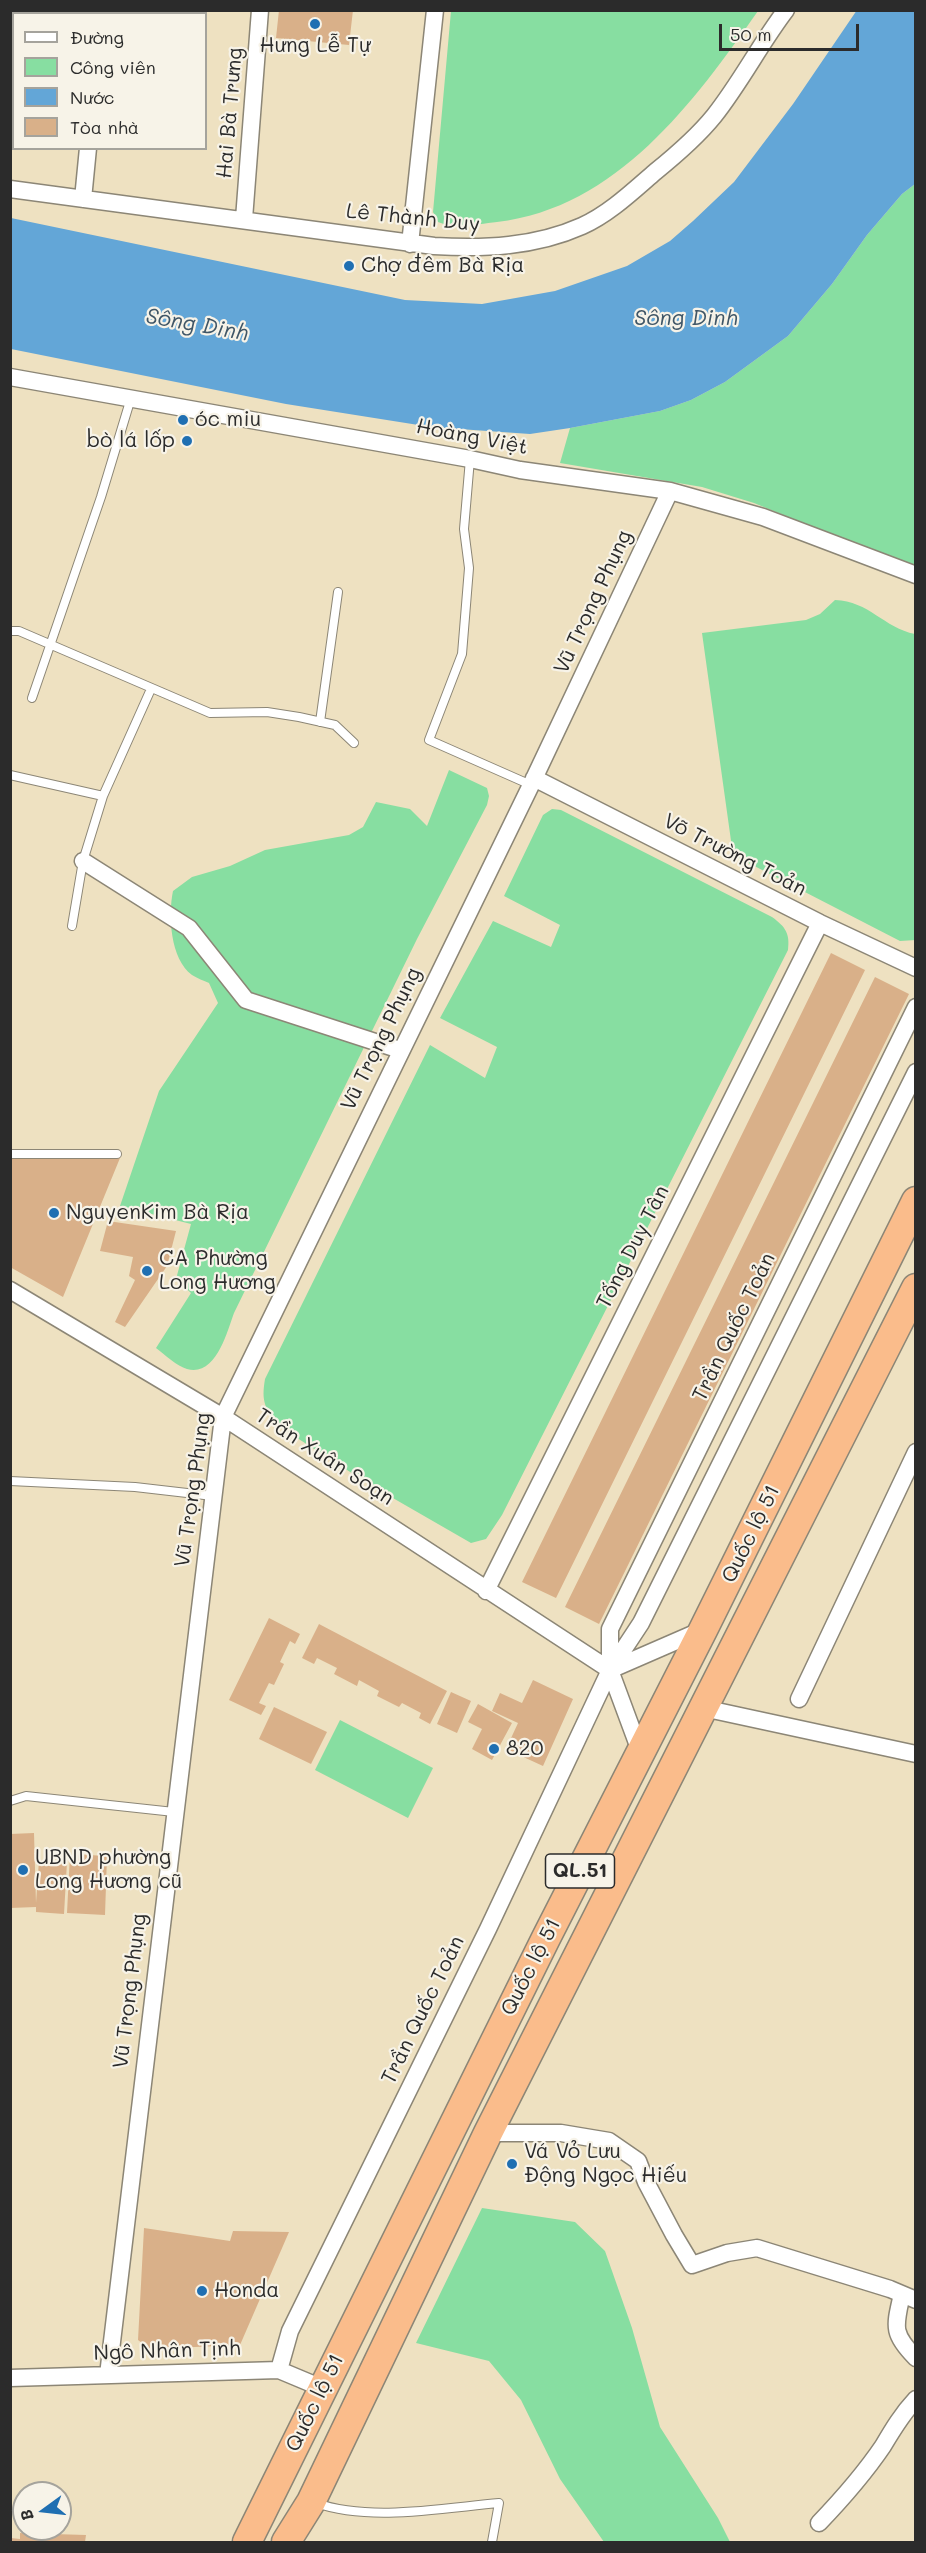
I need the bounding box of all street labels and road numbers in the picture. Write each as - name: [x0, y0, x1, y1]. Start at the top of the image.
- street label: Hai Bà Trưng: [212, 46, 248, 180]
- street label: Lê Thành Duy: [345, 198, 481, 238]
- street label: Hoàng Việt: [414, 414, 530, 460]
- street label: Vũ Trọng Phụng: [549, 526, 637, 678]
- street label: Võ Trường Toản: [659, 808, 811, 902]
- street label: Vũ Trọng Phụng: [336, 963, 426, 1115]
- street label: Tống Duy Tân: [591, 1181, 675, 1313]
- street label: Trần Quốc Toản: [687, 1249, 781, 1405]
- street label: Trần Xuân Soạn: [251, 1403, 399, 1511]
- street label: Vũ Trọng Phụng: [170, 1411, 216, 1569]
- street label: Quốc lộ 51: [717, 1481, 785, 1587]
- road number: QL.51: [546, 1854, 614, 1888]
- street label: Vũ Trọng Phụng: [108, 1912, 152, 2070]
- street label: Quốc lộ 51: [496, 1914, 566, 2020]
- street label: Trần Quốc Toản: [376, 1932, 470, 2088]
- street label: Ngô Nhân Tịnh: [93, 2336, 241, 2366]
- street label: Quốc lộ 51: [281, 2350, 349, 2456]

